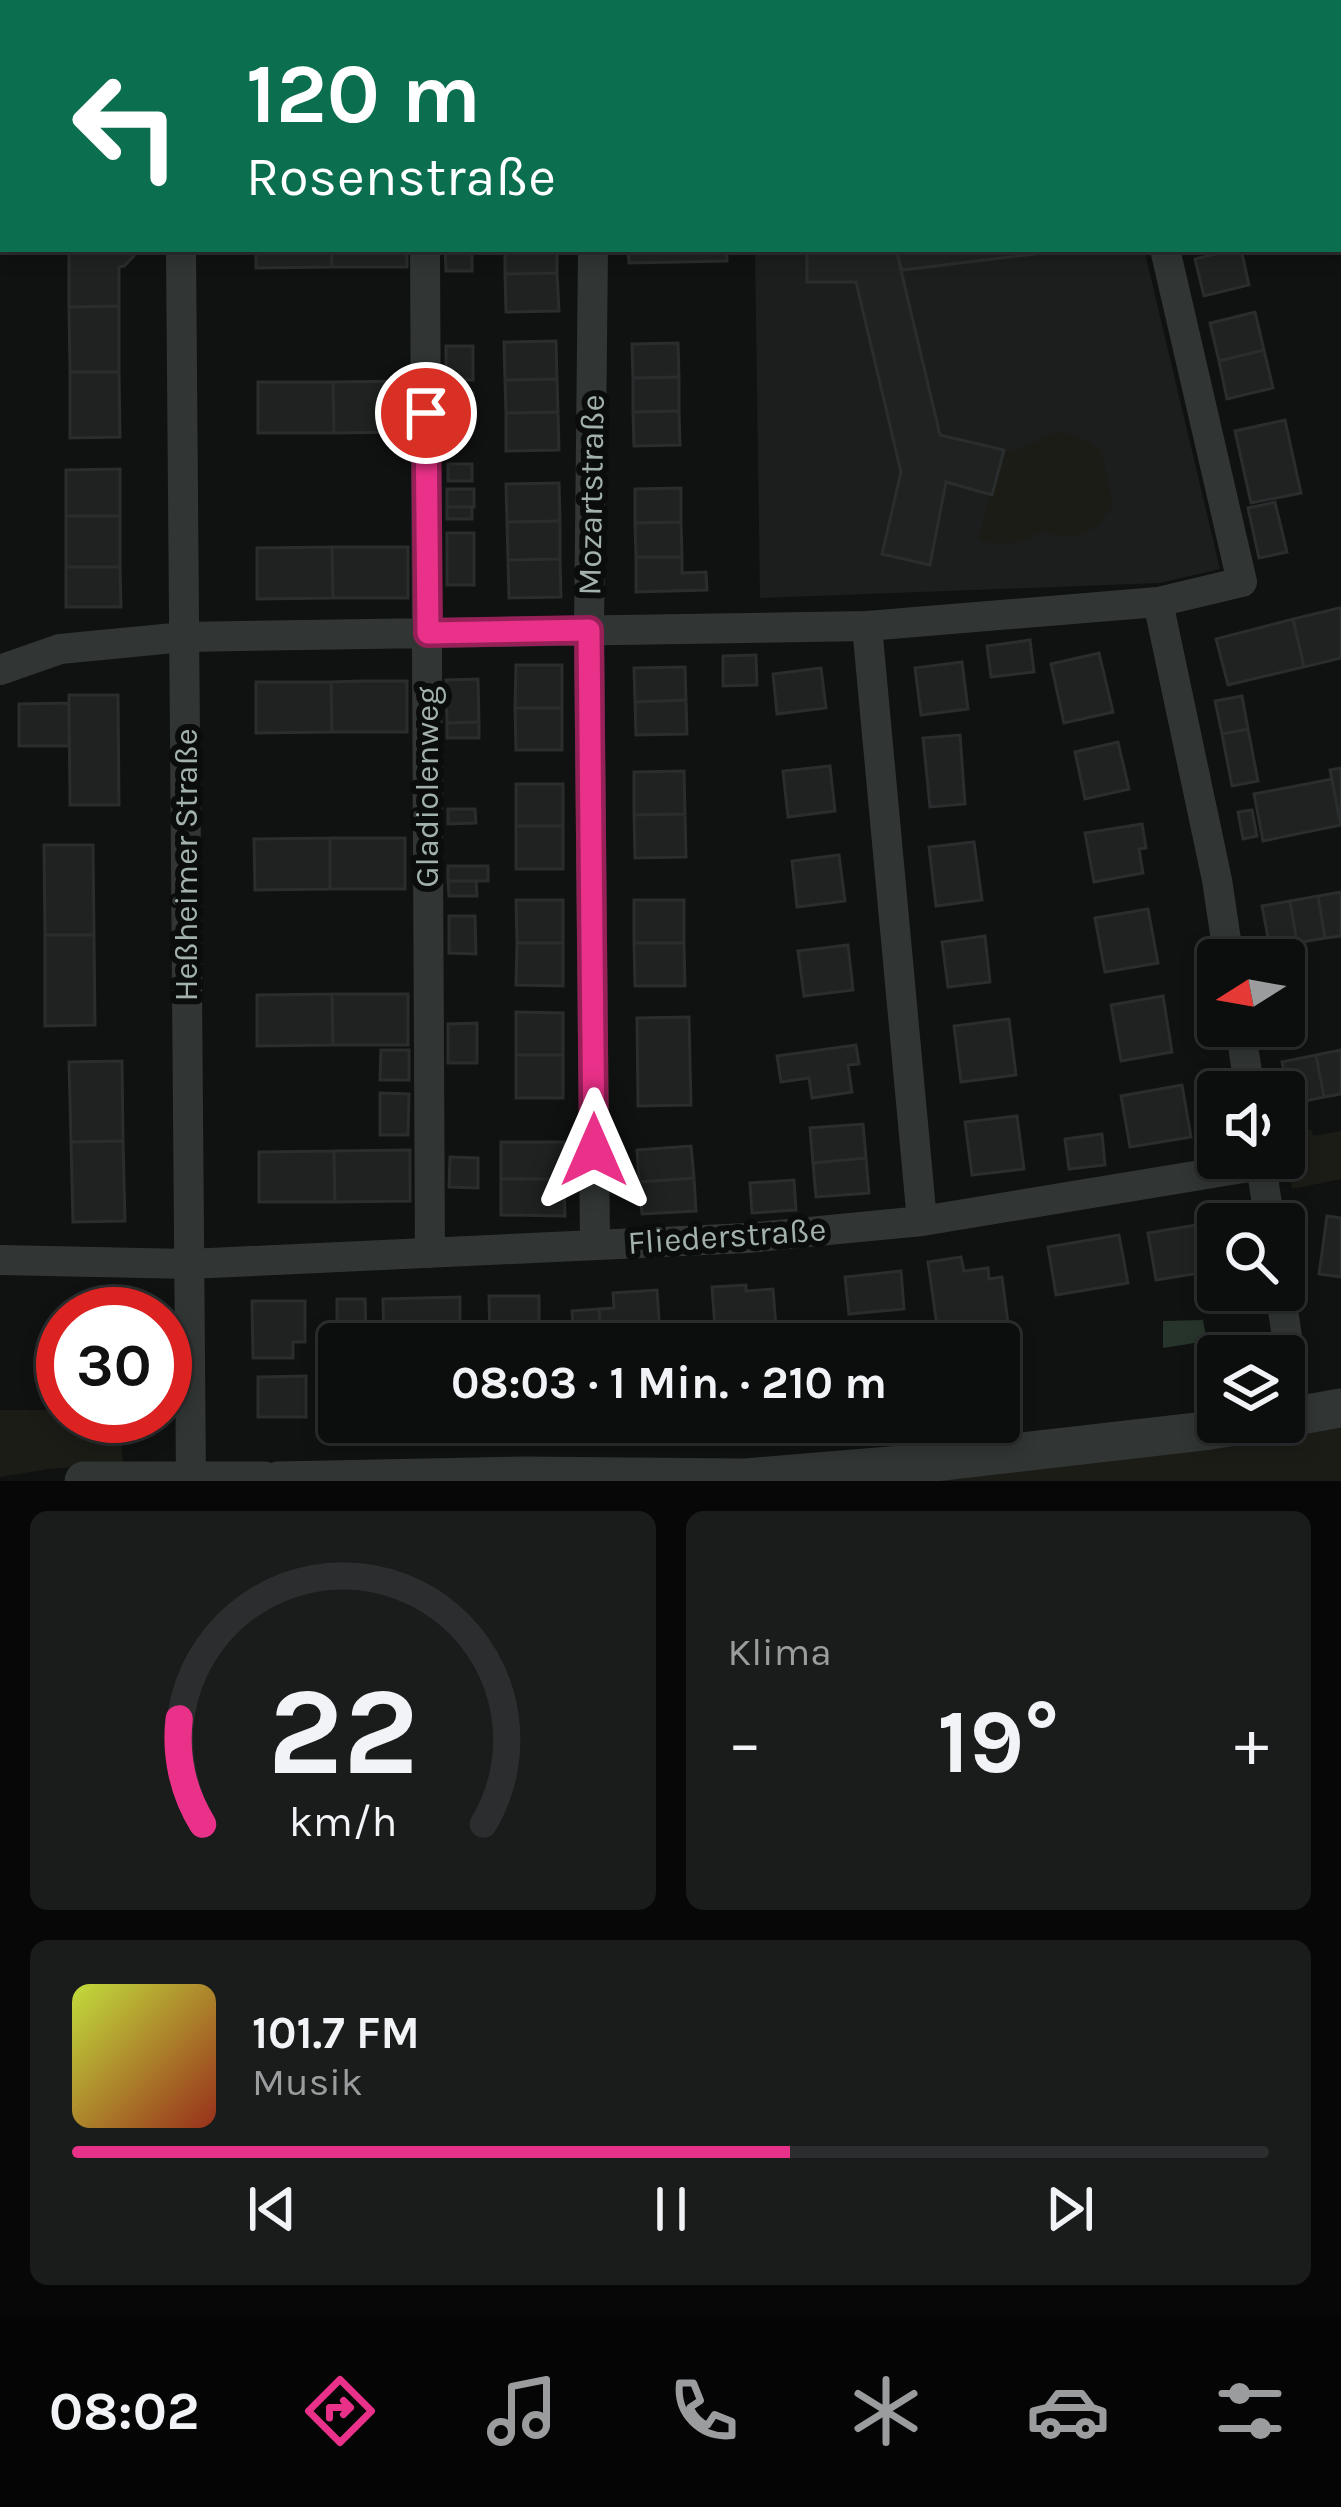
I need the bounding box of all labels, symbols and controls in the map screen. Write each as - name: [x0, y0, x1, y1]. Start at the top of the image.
- text: 120 m: [246, 45, 481, 143]
- icon: left: [48, 48, 204, 204]
- text: Rosenstraße: [246, 145, 556, 209]
- pin: [375, 362, 477, 464]
- icon: arrive: [393, 380, 459, 446]
- street label: Mozartstraße: [570, 394, 612, 596]
- street label: Gladiolenweg: [408, 686, 446, 888]
- street label: Heßheimer Straße: [167, 728, 205, 1002]
- north arrow: [1197, 939, 1305, 1047]
- map controls: [1197, 939, 1305, 1443]
- button: sound: [1197, 1071, 1305, 1179]
- position arrow: [531, 1087, 657, 1213]
- button: search: [1197, 1203, 1305, 1311]
- street label: Fliederstraße: [627, 1210, 827, 1262]
- speed limit sign: 30: [36, 1287, 192, 1443]
- button: layers: [1197, 1335, 1305, 1443]
- text: 08:03 · 1 Min. · 210 m: [451, 1357, 887, 1409]
- text: Klima: [728, 1629, 832, 1675]
- text: 22: [267, 1659, 418, 1804]
- text: 19°: [937, 1689, 1059, 1795]
- text: −: [728, 1704, 762, 1782]
- text: +: [1234, 1704, 1269, 1782]
- text: km/h: [288, 1796, 397, 1846]
- text: 101.7 FM: [252, 2007, 420, 2059]
- text: Musik: [252, 2059, 363, 2105]
- icon: previous: [239, 2176, 305, 2242]
- icon: pause: [638, 2176, 704, 2242]
- icon: next: [1037, 2176, 1103, 2242]
- icon: directions: [298, 2369, 382, 2453]
- icon: music: [480, 2369, 564, 2453]
- icon: phone: [662, 2369, 746, 2453]
- icon: climate: [844, 2369, 928, 2453]
- icon: car: [1026, 2369, 1110, 2453]
- icon: filters: [1208, 2369, 1292, 2453]
- text: 08:02: [49, 2379, 199, 2443]

